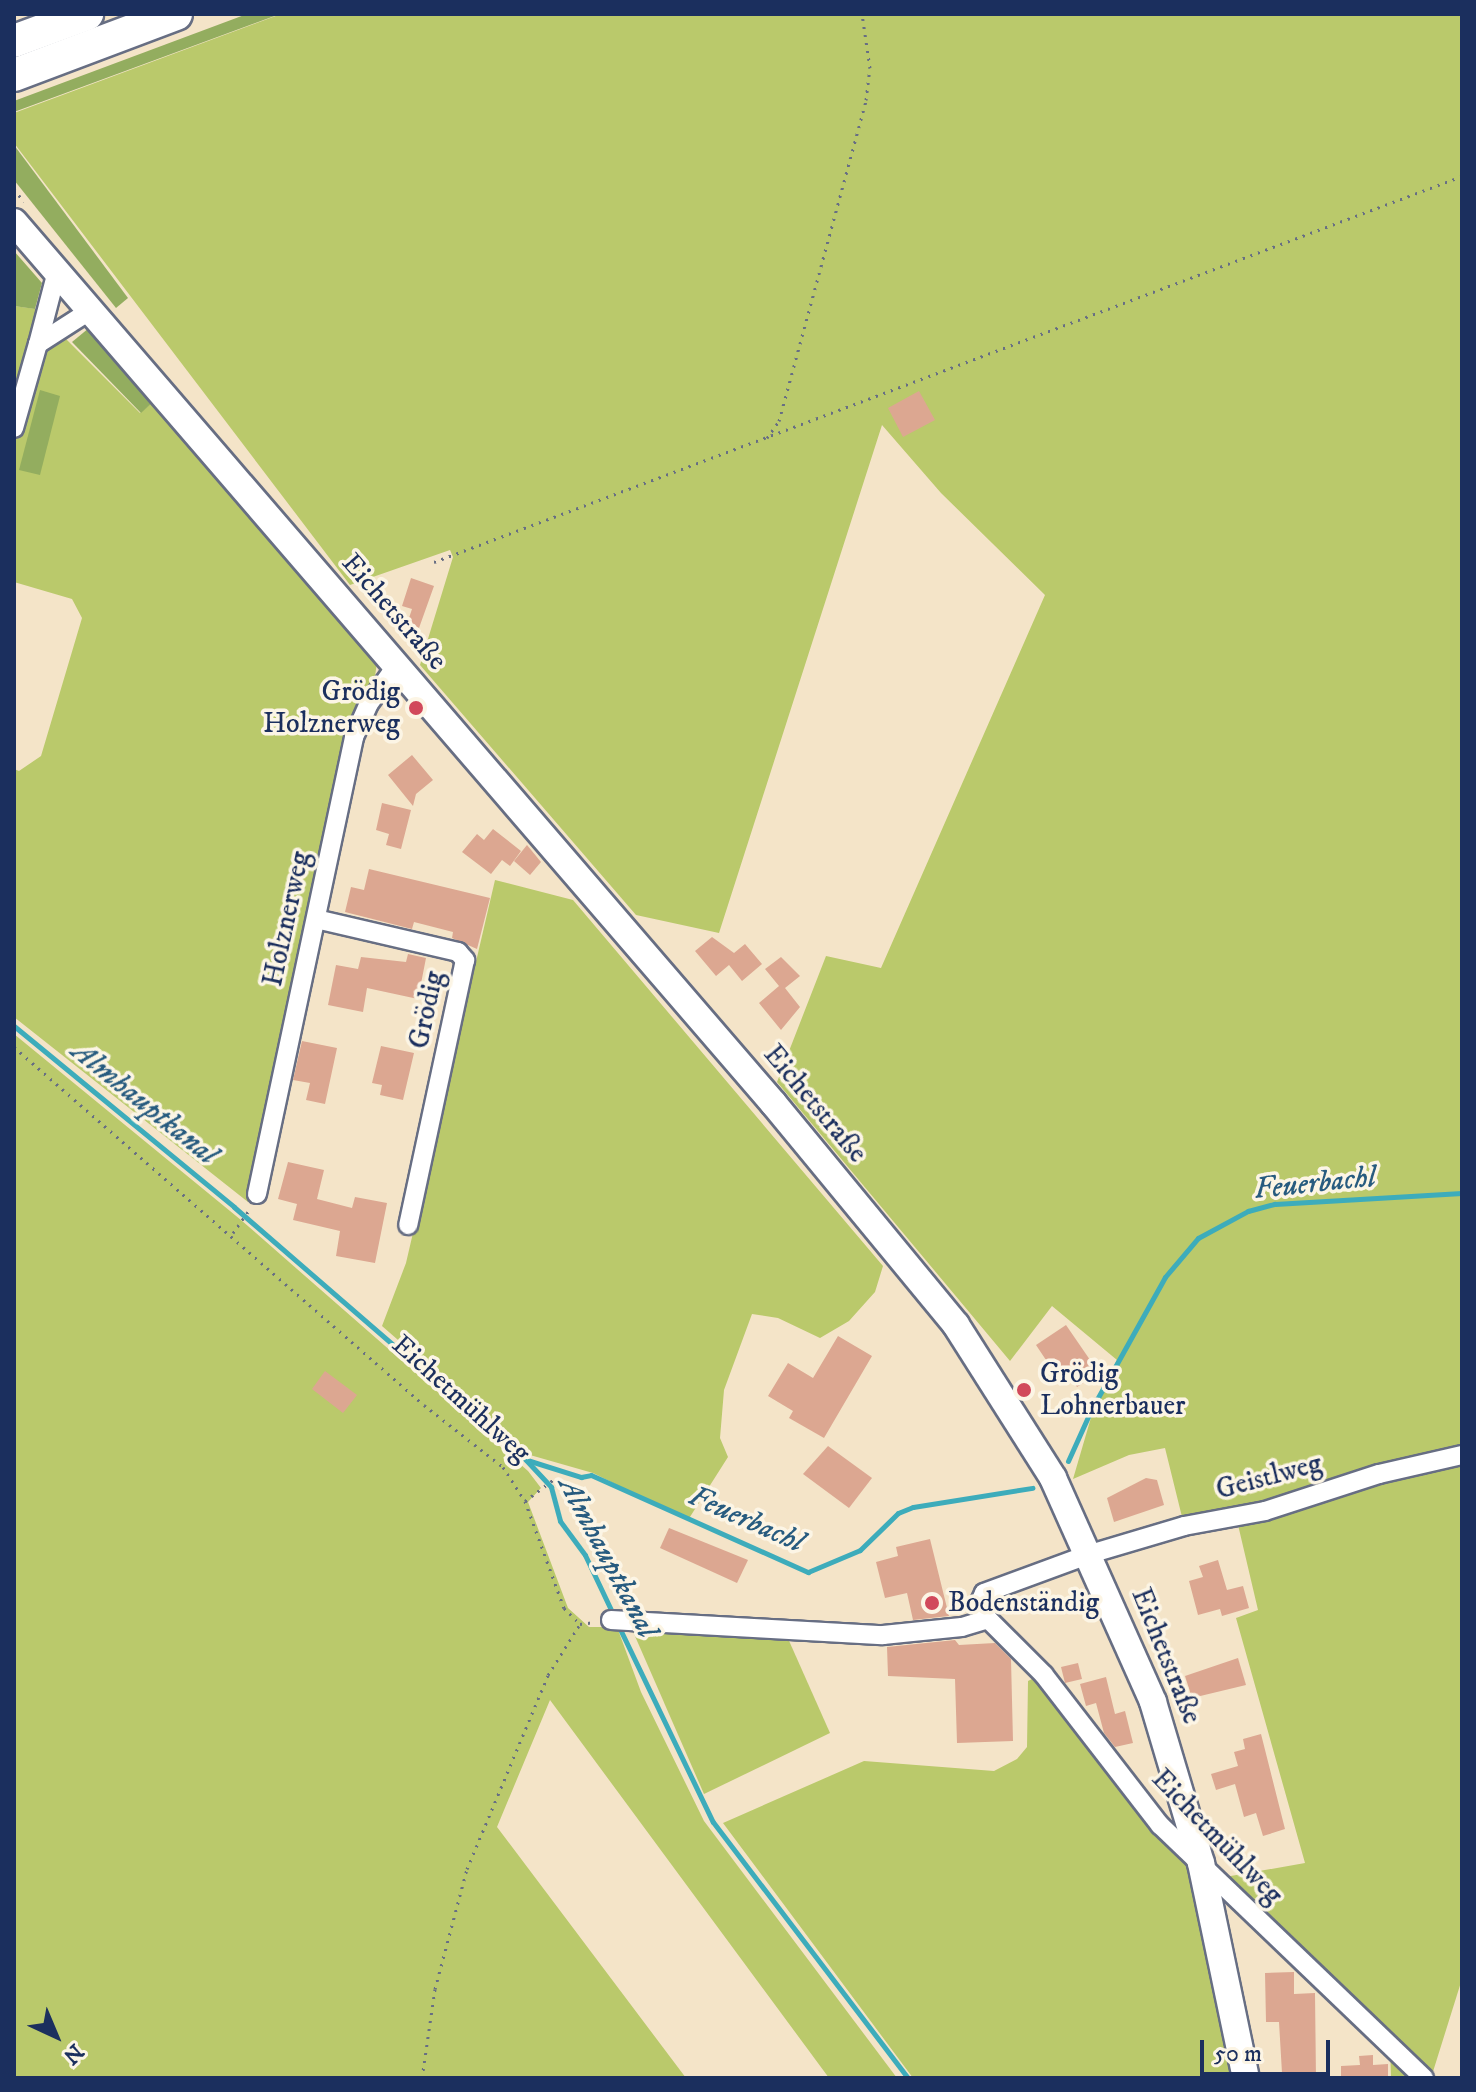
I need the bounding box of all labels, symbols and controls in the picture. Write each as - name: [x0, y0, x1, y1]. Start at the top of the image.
- street label: Eichetstraße: [334, 547, 454, 677]
- place label: Grödig Holznerweg: [263, 675, 400, 741]
- marker: Grödig Holznerweg: [407, 699, 425, 717]
- street label: Holznerweg: [256, 848, 318, 990]
- street label: Grödig: [402, 968, 452, 1052]
- water label: Almhauptkanal: [64, 1034, 224, 1174]
- street label: Eichetstraße: [756, 1038, 874, 1170]
- water label: Feuerbachl: [1252, 1160, 1378, 1208]
- street label: Eichetmühlweg: [385, 1328, 537, 1470]
- place label: Grödig Lohnerbauer: [1040, 1357, 1185, 1423]
- marker: Grödig Lohnerbauer: [1015, 1381, 1033, 1399]
- street label: Geistlweg: [1212, 1447, 1326, 1507]
- water label: Almhauptkanal: [550, 1471, 664, 1645]
- water label: Feuerbachl: [683, 1479, 809, 1561]
- street label: Eichetstraße: [1124, 1583, 1208, 1729]
- place label: Bodenständig: [948, 1586, 1099, 1620]
- marker: Bodenständig: [923, 1594, 941, 1612]
- street label: Eichetmühlweg: [1144, 1763, 1290, 1911]
- north arrow: [16, 1996, 96, 2076]
- scale bar: [1204, 2024, 1334, 2074]
- text: N: [57, 2038, 89, 2070]
- text: 50 m: [1214, 2039, 1262, 2069]

